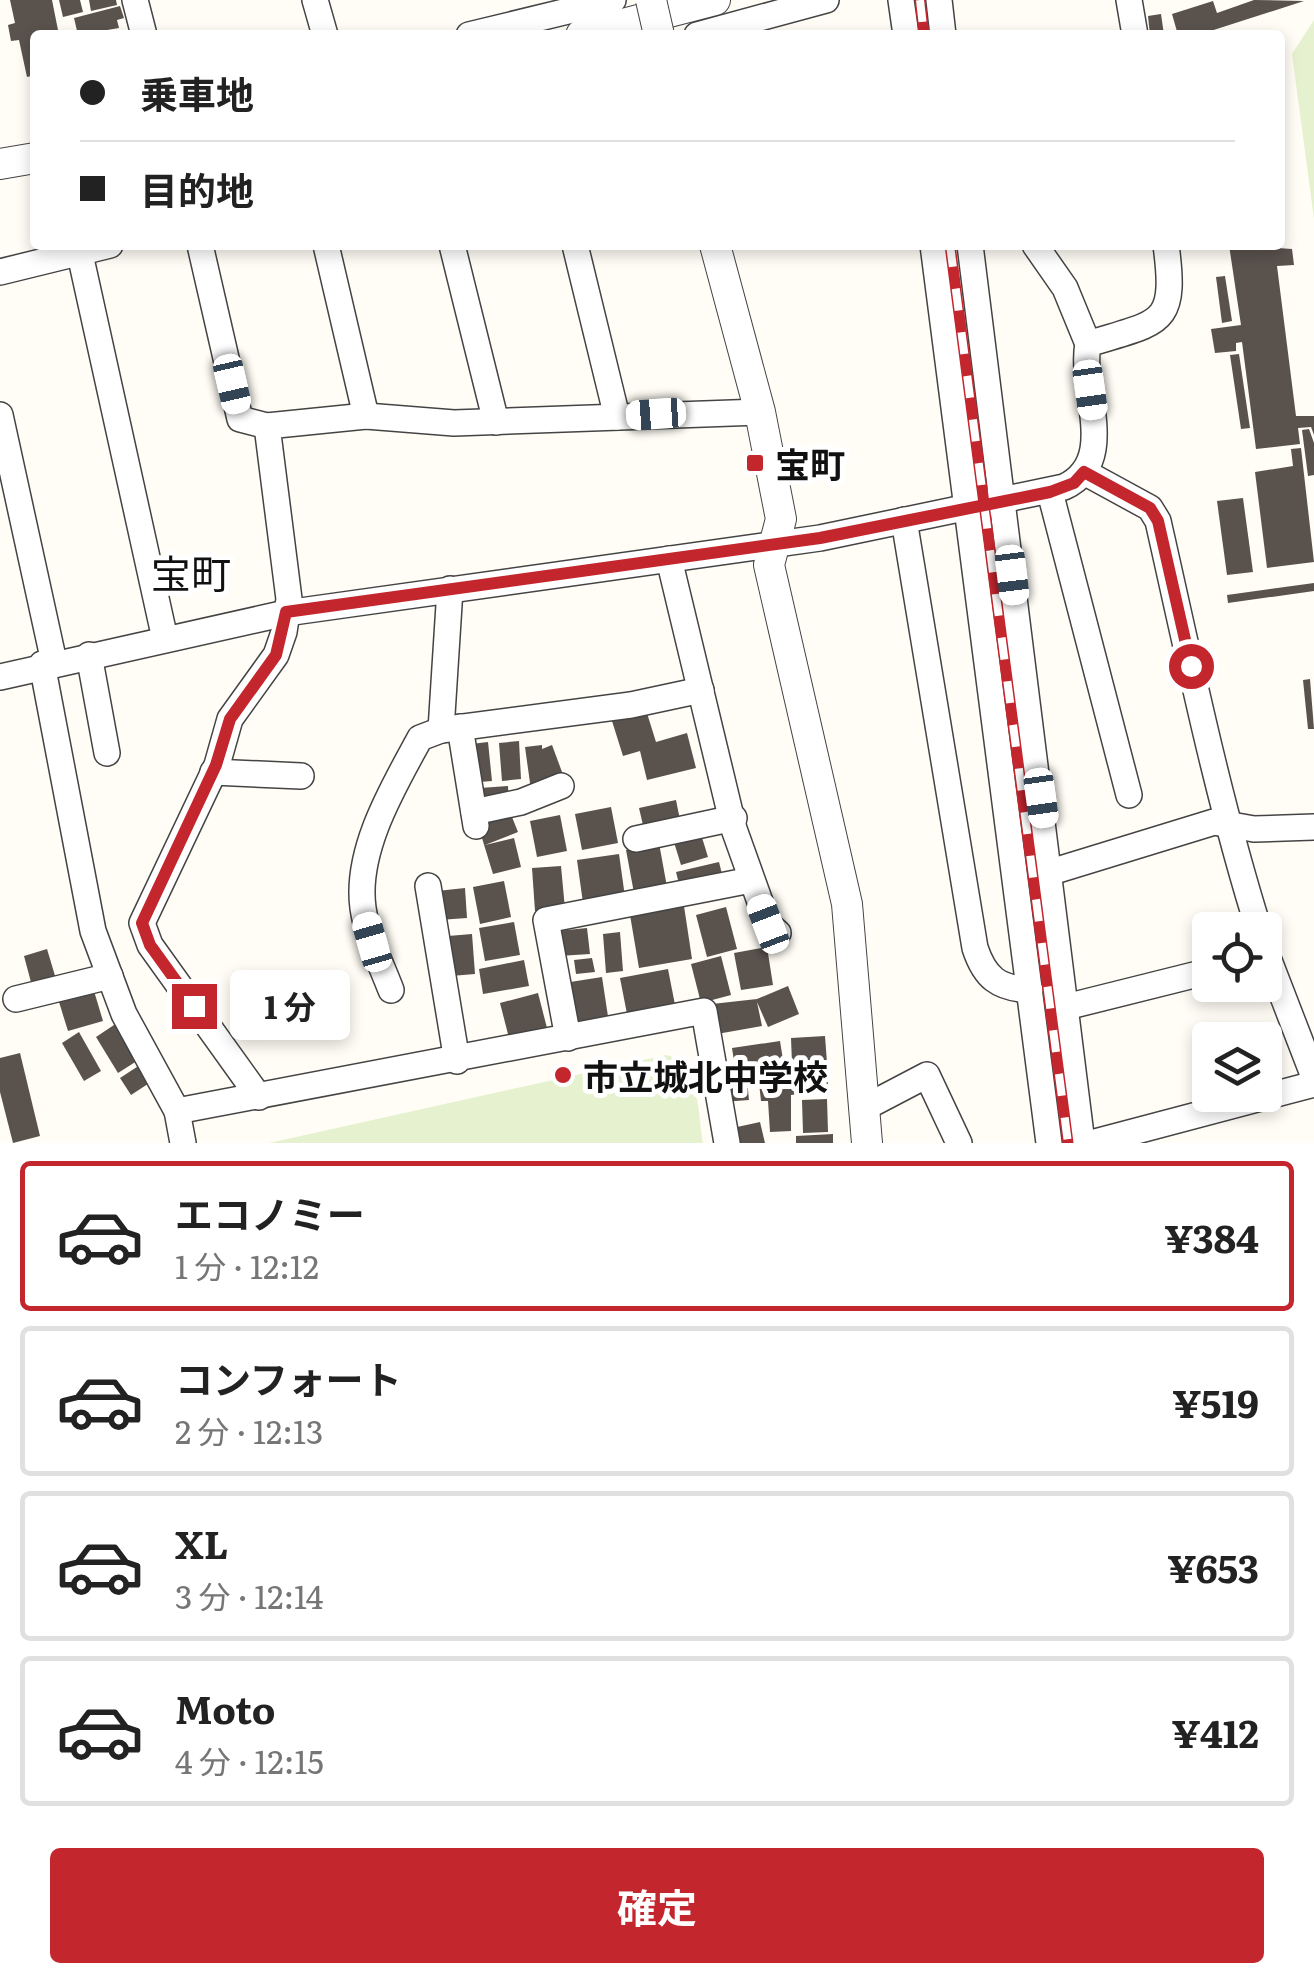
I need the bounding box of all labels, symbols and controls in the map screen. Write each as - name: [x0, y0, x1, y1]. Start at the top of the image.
- text: 乗車地: [140, 64, 254, 121]
- text: 目的地: [140, 160, 254, 217]
- car: [211, 351, 253, 417]
- car: [1071, 358, 1109, 422]
- car: [625, 397, 687, 431]
- place label: 宝町: [775, 437, 845, 489]
- marker: 宝町: [744, 452, 766, 474]
- district label: 宝町: [151, 542, 231, 601]
- car: [993, 543, 1031, 607]
- route start: [1169, 644, 1214, 689]
- car: [1022, 766, 1060, 830]
- car: [743, 891, 793, 957]
- car: [349, 909, 395, 975]
- map controls: [1192, 912, 1282, 1112]
- button: locate: [1192, 912, 1282, 1002]
- callout: 1 分: [229, 971, 349, 1041]
- text: 1 分: [264, 981, 316, 1029]
- route end: [172, 984, 217, 1029]
- button: layers: [1192, 1022, 1282, 1112]
- place label: 市立城北中学校: [583, 1049, 828, 1101]
- marker: 市立城北中学校: [552, 1064, 574, 1086]
- text: エコノミー: [175, 1184, 365, 1241]
- icon: car: [55, 1191, 145, 1281]
- text: ¥384: [1164, 1208, 1259, 1265]
- text: 1 分 · 12:12: [175, 1241, 319, 1289]
- text: コンフォート: [175, 1349, 402, 1406]
- icon: car: [55, 1356, 145, 1446]
- text: ¥519: [1172, 1373, 1259, 1430]
- text: 2 分 · 12:13: [175, 1406, 323, 1454]
- text: XL: [175, 1514, 228, 1571]
- icon: car: [55, 1521, 145, 1611]
- text: ¥653: [1167, 1538, 1259, 1595]
- text: 3 分 · 12:14: [175, 1571, 323, 1619]
- text: Moto: [175, 1679, 275, 1736]
- icon: car: [55, 1686, 145, 1776]
- text: ¥412: [1172, 1703, 1259, 1760]
- text: 4 分 · 12:15: [175, 1736, 324, 1784]
- button: 確定: [50, 1848, 1264, 1963]

